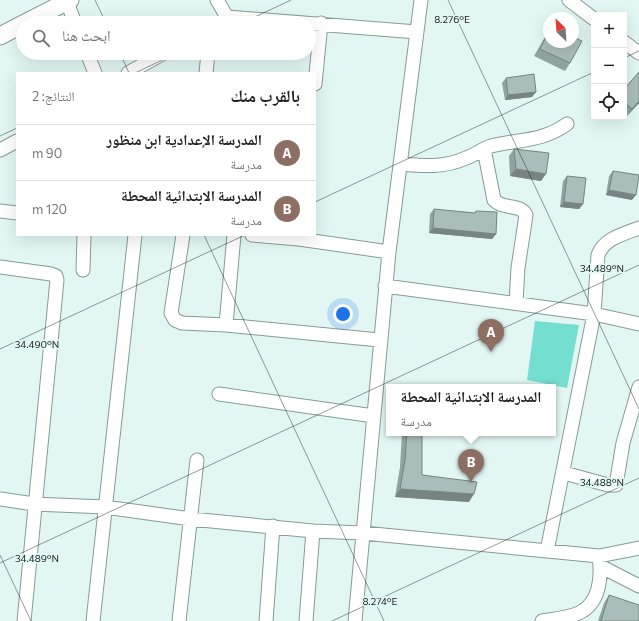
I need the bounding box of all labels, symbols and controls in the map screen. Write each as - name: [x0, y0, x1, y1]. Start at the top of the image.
- north arrow: [543, 12, 579, 48]
- map controls: [591, 12, 627, 120]
- button: +: [591, 12, 627, 48]
- text: 8.276°E: [434, 13, 470, 25]
- search box: [16, 16, 316, 60]
- text: ابحث هنا: [62, 26, 111, 44]
- icon: search: [30, 27, 52, 49]
- button: −: [591, 48, 627, 84]
- button: locate: [591, 84, 627, 120]
- text: بالقرب منك: [230, 85, 300, 106]
- text: النتائج: 2: [32, 88, 75, 104]
- text: المدرسة الإعدادية ابن منظور: [106, 130, 262, 148]
- text: 90 m: [32, 145, 62, 161]
- text: A: [282, 145, 292, 161]
- text: مدرسة: [230, 156, 262, 172]
- text: المدرسة الابتدائية المحطة: [121, 186, 262, 204]
- text: 120 m: [32, 201, 67, 217]
- text: B: [283, 201, 291, 217]
- text: مدرسة: [230, 212, 262, 228]
- text: 34.489°N: [580, 262, 624, 274]
- your location: [333, 304, 353, 324]
- pin: A: [478, 319, 504, 352]
- text: 34.490°N: [15, 338, 59, 350]
- popup: [386, 384, 556, 436]
- text: المدرسة الابتدائية المحطة: [400, 387, 542, 405]
- text: مدرسة: [400, 413, 432, 429]
- pin: B: [458, 449, 484, 482]
- text: 34.488°N: [580, 476, 624, 488]
- text: 34.489°N: [15, 552, 59, 564]
- text: 8.274°E: [362, 595, 398, 607]

